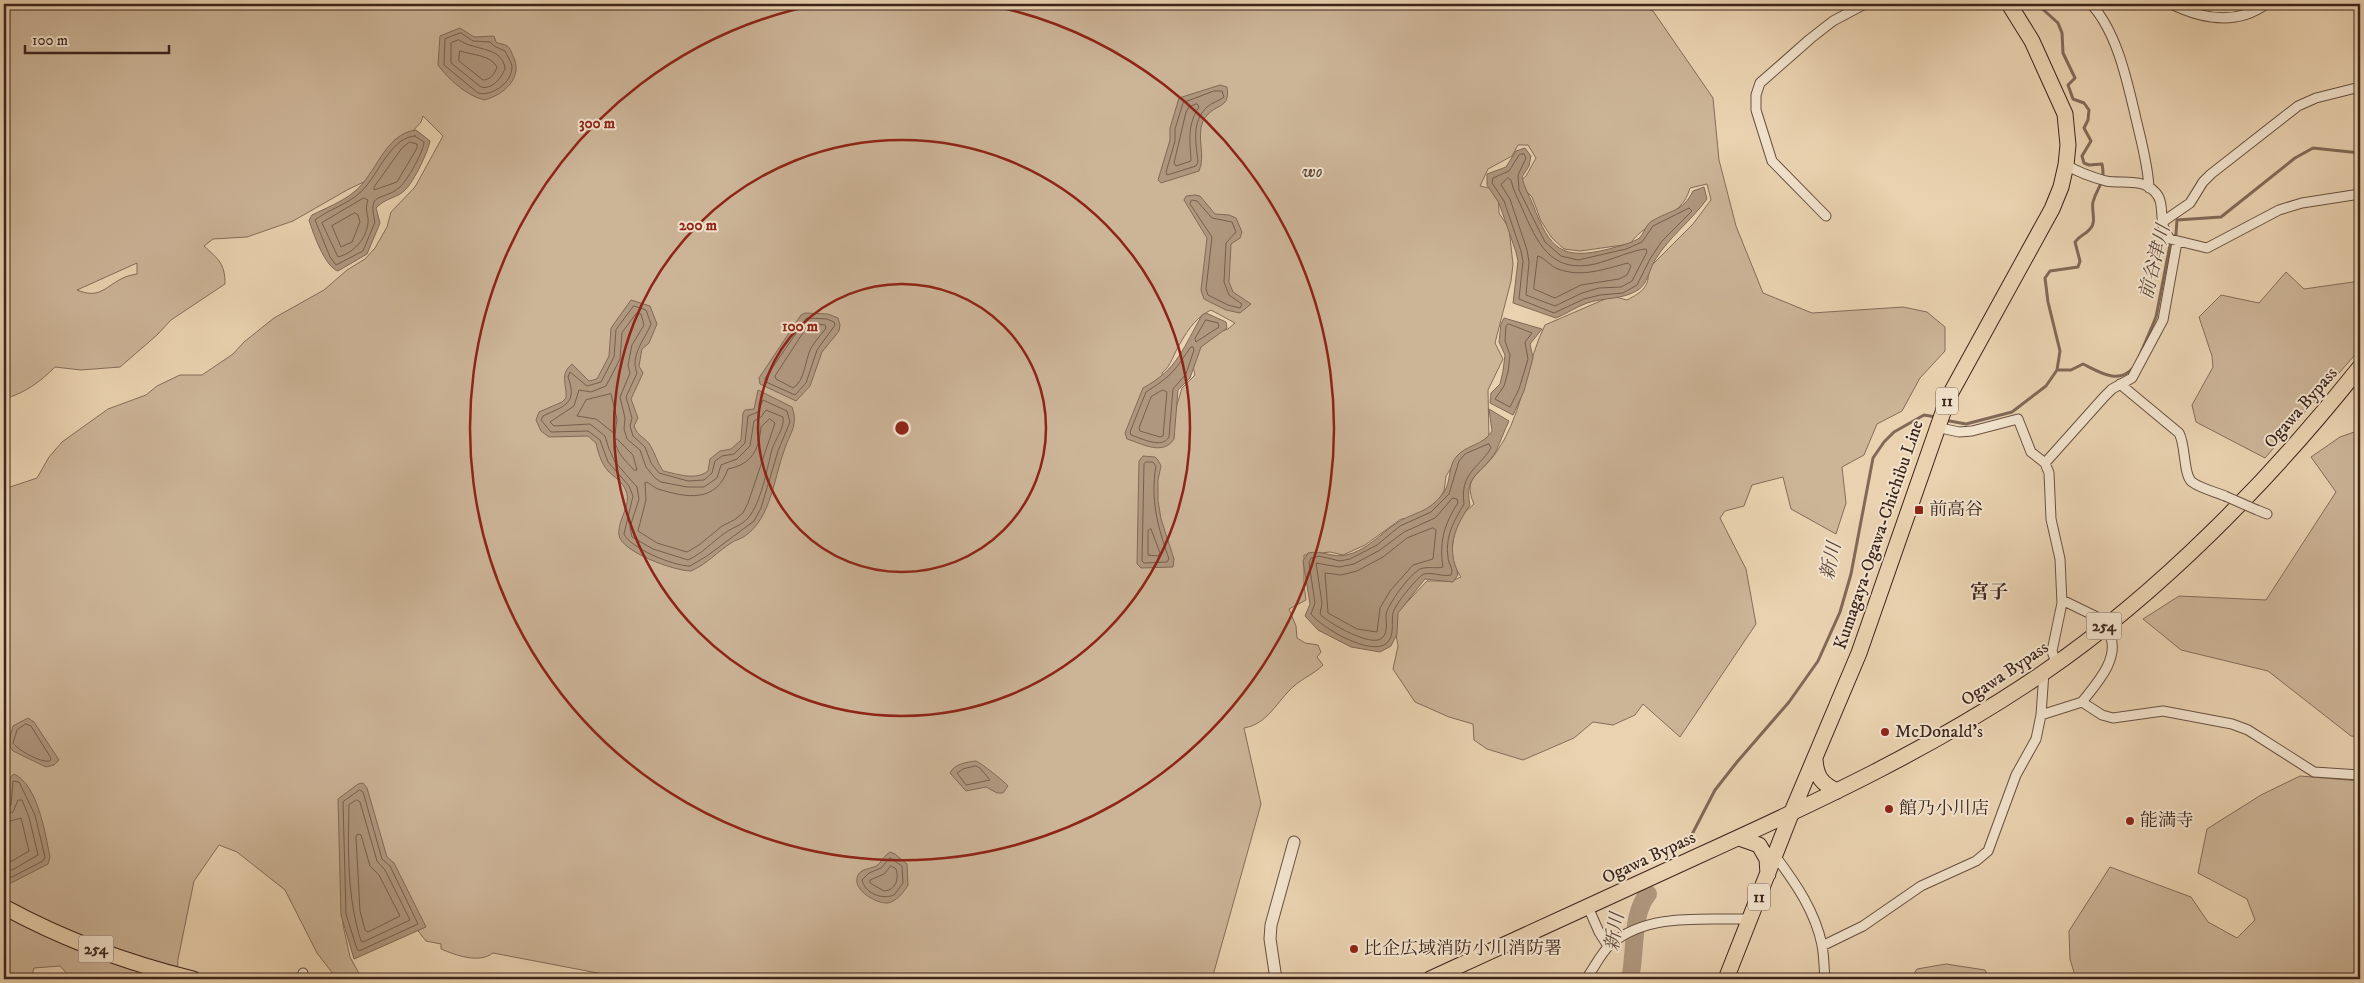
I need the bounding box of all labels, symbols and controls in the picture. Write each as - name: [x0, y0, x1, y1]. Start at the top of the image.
- scale bar: [25, 22, 169, 54]
- text: 100 m: [32, 31, 68, 50]
- text: 300 m: [579, 114, 616, 133]
- park label: wo: [1302, 161, 1323, 183]
- text: 200 m: [679, 216, 718, 235]
- water label: 前谷津川: [2135, 220, 2176, 302]
- text: 100 m: [782, 317, 819, 336]
- street label: Ogawa Bypass: [2260, 363, 2342, 453]
- road number: 11: [1936, 388, 1958, 414]
- street label: Kumagaya-Ogawa-Chichibu Line: [1829, 417, 1929, 653]
- centre of rings: [893, 419, 911, 437]
- place label: 前高谷: [1929, 499, 1983, 521]
- marker: 前高谷: [1913, 504, 1925, 516]
- water label: 新川: [1816, 538, 1847, 582]
- district label: 宮子: [1970, 581, 2008, 604]
- road number: 254: [2086, 612, 2122, 640]
- street label: Ogawa Bypass: [1957, 637, 2053, 711]
- place label: McDonald's: [1895, 721, 1983, 743]
- marker: McDonald's: [1879, 726, 1891, 738]
- place label: 館乃小川店: [1899, 798, 1989, 820]
- marker: 館乃小川店: [1883, 803, 1895, 815]
- place label: 能満寺: [2140, 810, 2194, 832]
- marker: 能満寺: [2124, 815, 2136, 827]
- street label: Ogawa Bypass: [1599, 827, 1699, 889]
- road number: 11: [1748, 884, 1770, 910]
- water label: 新川: [1601, 909, 1630, 953]
- road number: 254: [78, 936, 114, 962]
- place label: 比企広域消防小川消防署: [1364, 938, 1562, 960]
- marker: 比企広域消防小川消防署: [1348, 943, 1360, 955]

